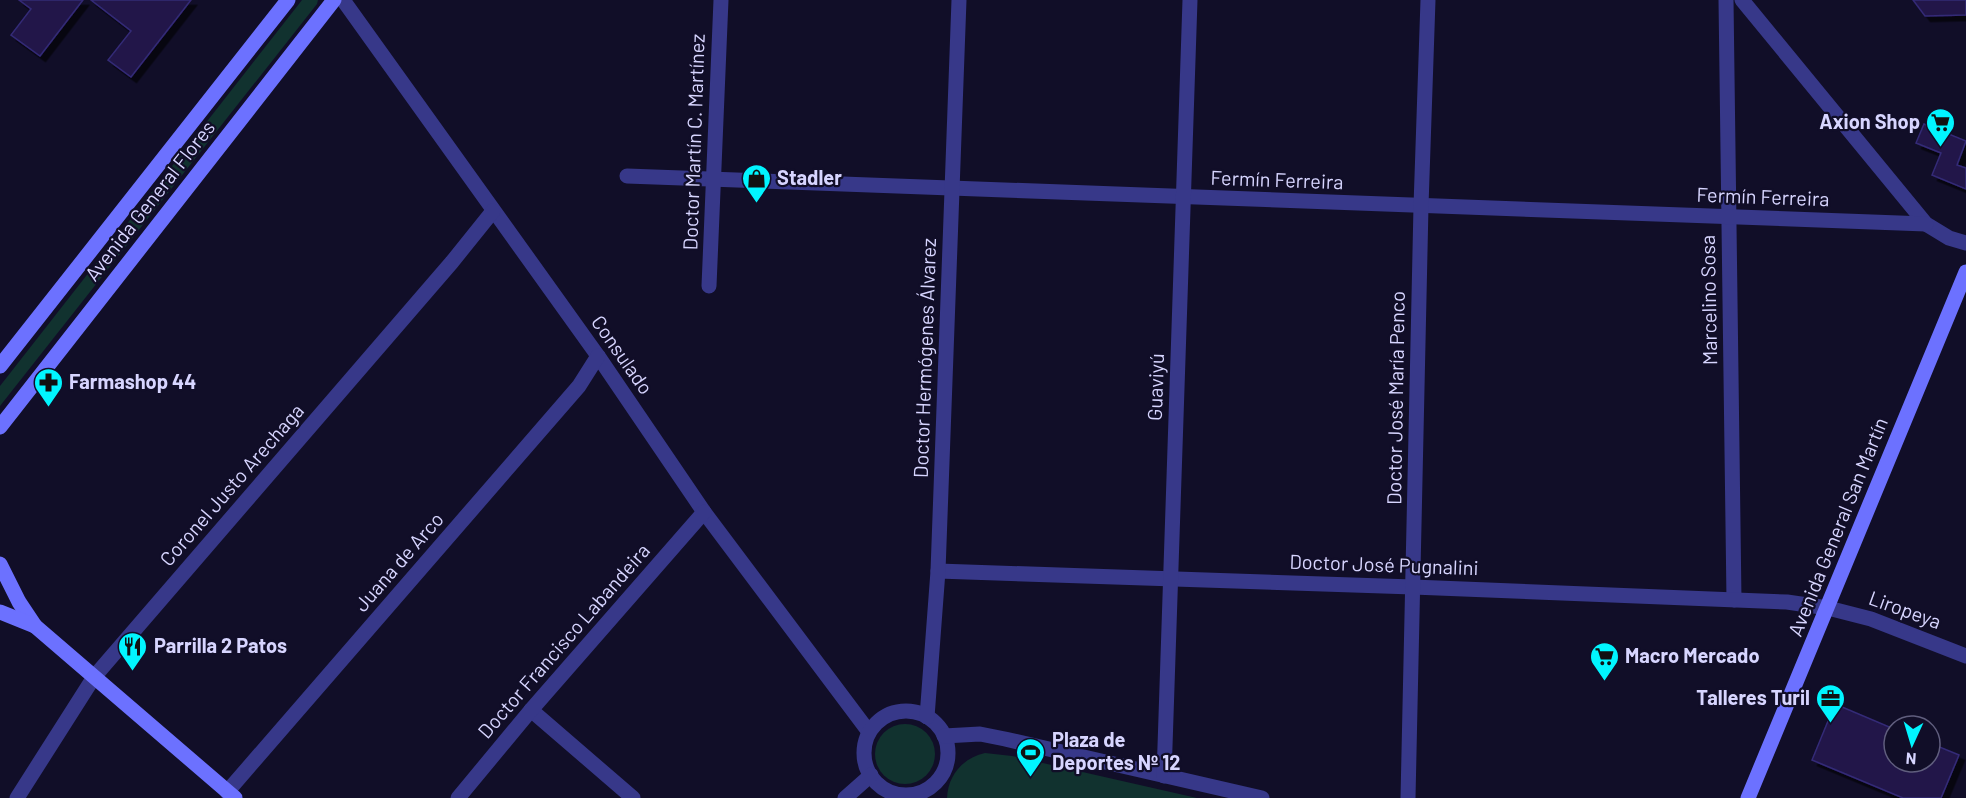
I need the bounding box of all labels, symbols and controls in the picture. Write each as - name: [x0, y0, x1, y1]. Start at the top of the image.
- street label: Doctor Martín C. Martínez: [677, 33, 709, 251]
- supermarket icon: Axion Shop: [1925, 106, 1957, 148]
- place label: Axion Shop: [1819, 109, 1920, 133]
- street label: Avenida General Flores: [79, 115, 219, 285]
- shop icon: Stadler: [740, 162, 772, 204]
- place label: Stadler: [777, 165, 842, 189]
- street label: Fermín Ferreira: [1210, 165, 1344, 193]
- street label: Fermín Ferreira: [1696, 182, 1830, 210]
- street label: Marcelino Sosa: [1695, 235, 1721, 365]
- street label: Doctor Hermógenes Álvarez: [908, 238, 940, 478]
- street label: Doctor José María Penco: [1381, 291, 1409, 505]
- street label: Consulado: [587, 310, 659, 398]
- street label: Guaviyú: [1142, 353, 1168, 421]
- pharmacy icon: Farmashop 44: [32, 366, 64, 408]
- place label: Farmashop 44: [69, 369, 196, 393]
- street label: Coronel Justo Arechaga: [154, 398, 308, 570]
- street label: Avenida General San Martín: [1782, 414, 1892, 639]
- street label: Juana de Arco: [349, 507, 448, 616]
- street label: Doctor Francisco Labandeira: [472, 538, 654, 743]
- street label: Doctor José Pugnalini: [1289, 549, 1479, 579]
- street label: Liropeya: [1866, 585, 1945, 633]
- restaurant icon: Parrilla 2 Patos: [117, 630, 149, 672]
- place label: Parrilla 2 Patos: [154, 633, 287, 657]
- supermarket icon: Macro Mercado: [1588, 640, 1620, 682]
- place label: Macro Mercado: [1625, 643, 1760, 667]
- office icon: Talleres Turil: [1815, 682, 1847, 724]
- place label: Talleres Turil: [1696, 685, 1810, 709]
- north arrow: [1882, 714, 1942, 774]
- place label: Plaza de Deportes Nº 12: [1052, 727, 1180, 774]
- sports icon: Plaza de Deportes Nº 12: [1015, 736, 1047, 778]
- text: N: [1905, 750, 1917, 769]

